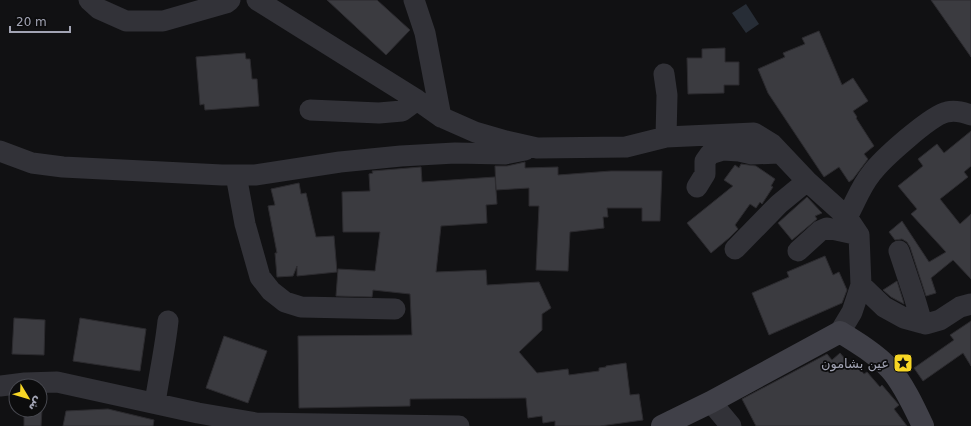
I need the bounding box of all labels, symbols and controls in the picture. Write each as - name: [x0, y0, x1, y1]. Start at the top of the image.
- scale bar: [10, 8, 70, 34]
- text: 20 m: [16, 15, 47, 29]
- place icon: عين بشامون: [892, 352, 914, 374]
- place label: عين بشامون: [821, 356, 889, 372]
- north arrow: [8, 378, 48, 418]
- text: ش: [26, 394, 45, 414]

